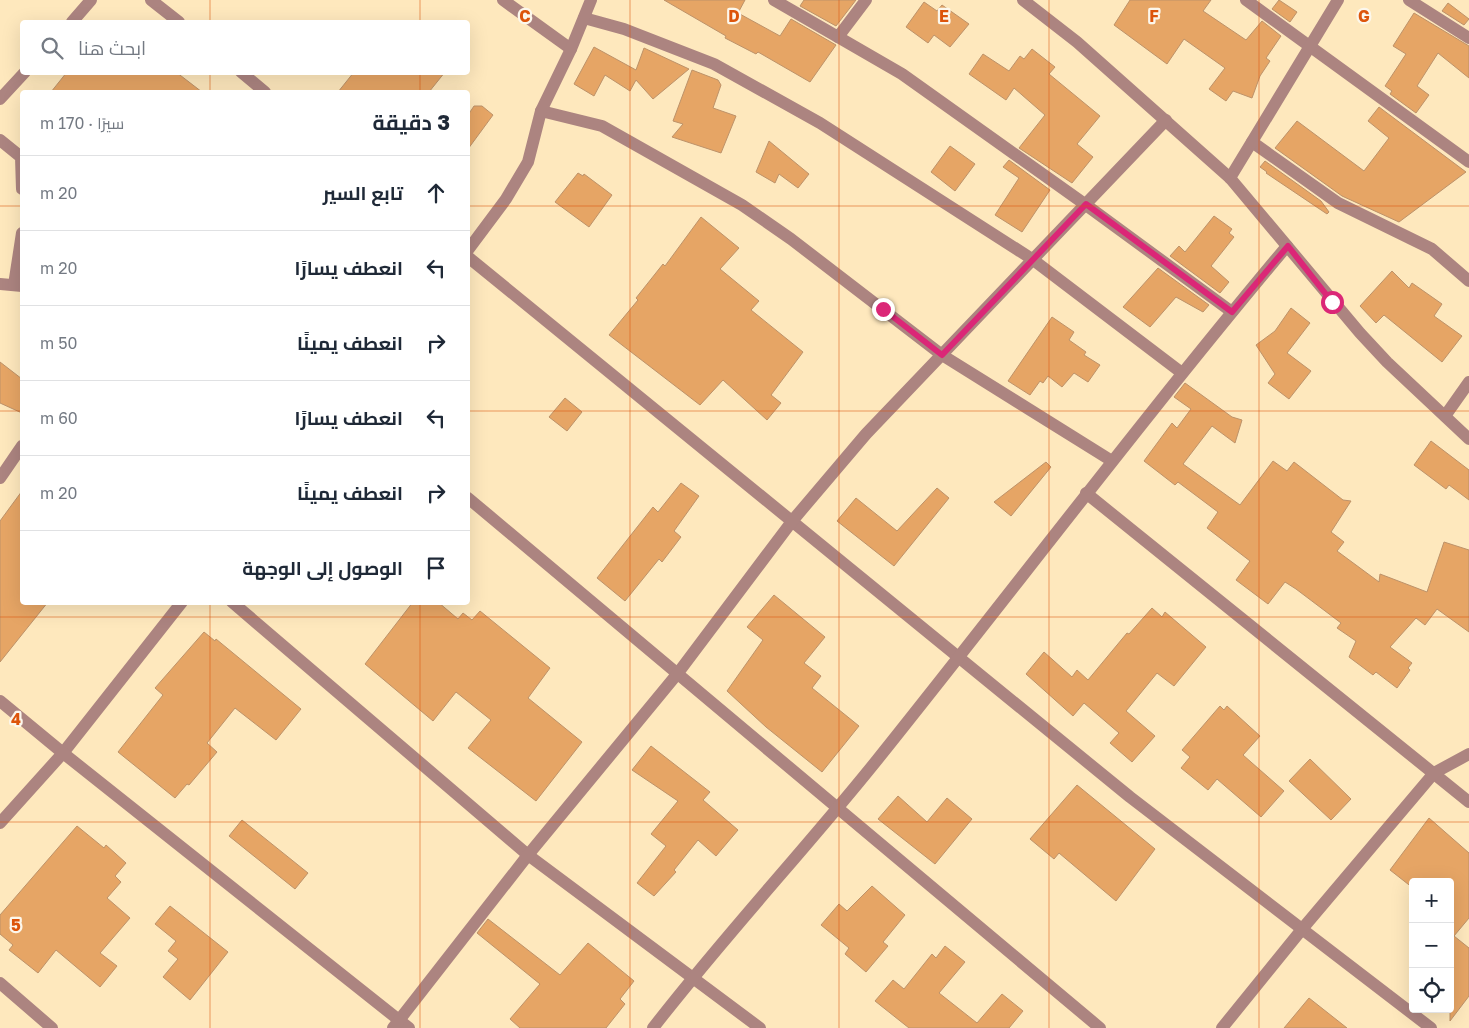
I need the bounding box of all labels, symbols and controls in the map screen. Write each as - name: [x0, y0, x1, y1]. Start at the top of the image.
- text: C: [519, 6, 531, 26]
- text: D: [728, 6, 740, 26]
- text: E: [939, 6, 949, 26]
- text: F: [1149, 6, 1159, 26]
- text: G: [1358, 6, 1370, 26]
- search box: [20, 20, 470, 75]
- icon: search: [38, 34, 66, 62]
- text: ابحث هنا: [78, 36, 146, 59]
- text: 3 دقيقة: [373, 109, 450, 135]
- text: سيرًا · 170 m: [40, 113, 124, 133]
- icon: ahead: [422, 179, 450, 207]
- text: تابع السير: [323, 181, 403, 204]
- text: 20 m: [40, 183, 77, 203]
- icon: left: [422, 254, 450, 282]
- text: انعطف يسارًا: [295, 256, 403, 279]
- text: 20 m: [40, 258, 77, 278]
- route start: [1321, 291, 1344, 314]
- route end: [872, 298, 895, 321]
- icon: right: [422, 329, 450, 357]
- text: انعطف يمينًا: [297, 331, 403, 354]
- text: 50 m: [40, 333, 77, 353]
- icon: left: [422, 404, 450, 432]
- text: انعطف يسارًا: [295, 406, 403, 429]
- text: 60 m: [40, 408, 78, 428]
- icon: right: [422, 479, 450, 507]
- text: انعطف يمينًا: [297, 481, 403, 504]
- text: 20 m: [40, 483, 77, 503]
- icon: arrive: [422, 554, 450, 582]
- text: الوصول إلى الوجهة: [242, 556, 403, 579]
- text: 4: [11, 709, 21, 729]
- map controls: [1409, 878, 1454, 1013]
- button: +: [1409, 878, 1454, 923]
- text: 5: [11, 915, 21, 935]
- button: −: [1409, 923, 1454, 968]
- button: locate: [1409, 968, 1454, 1013]

